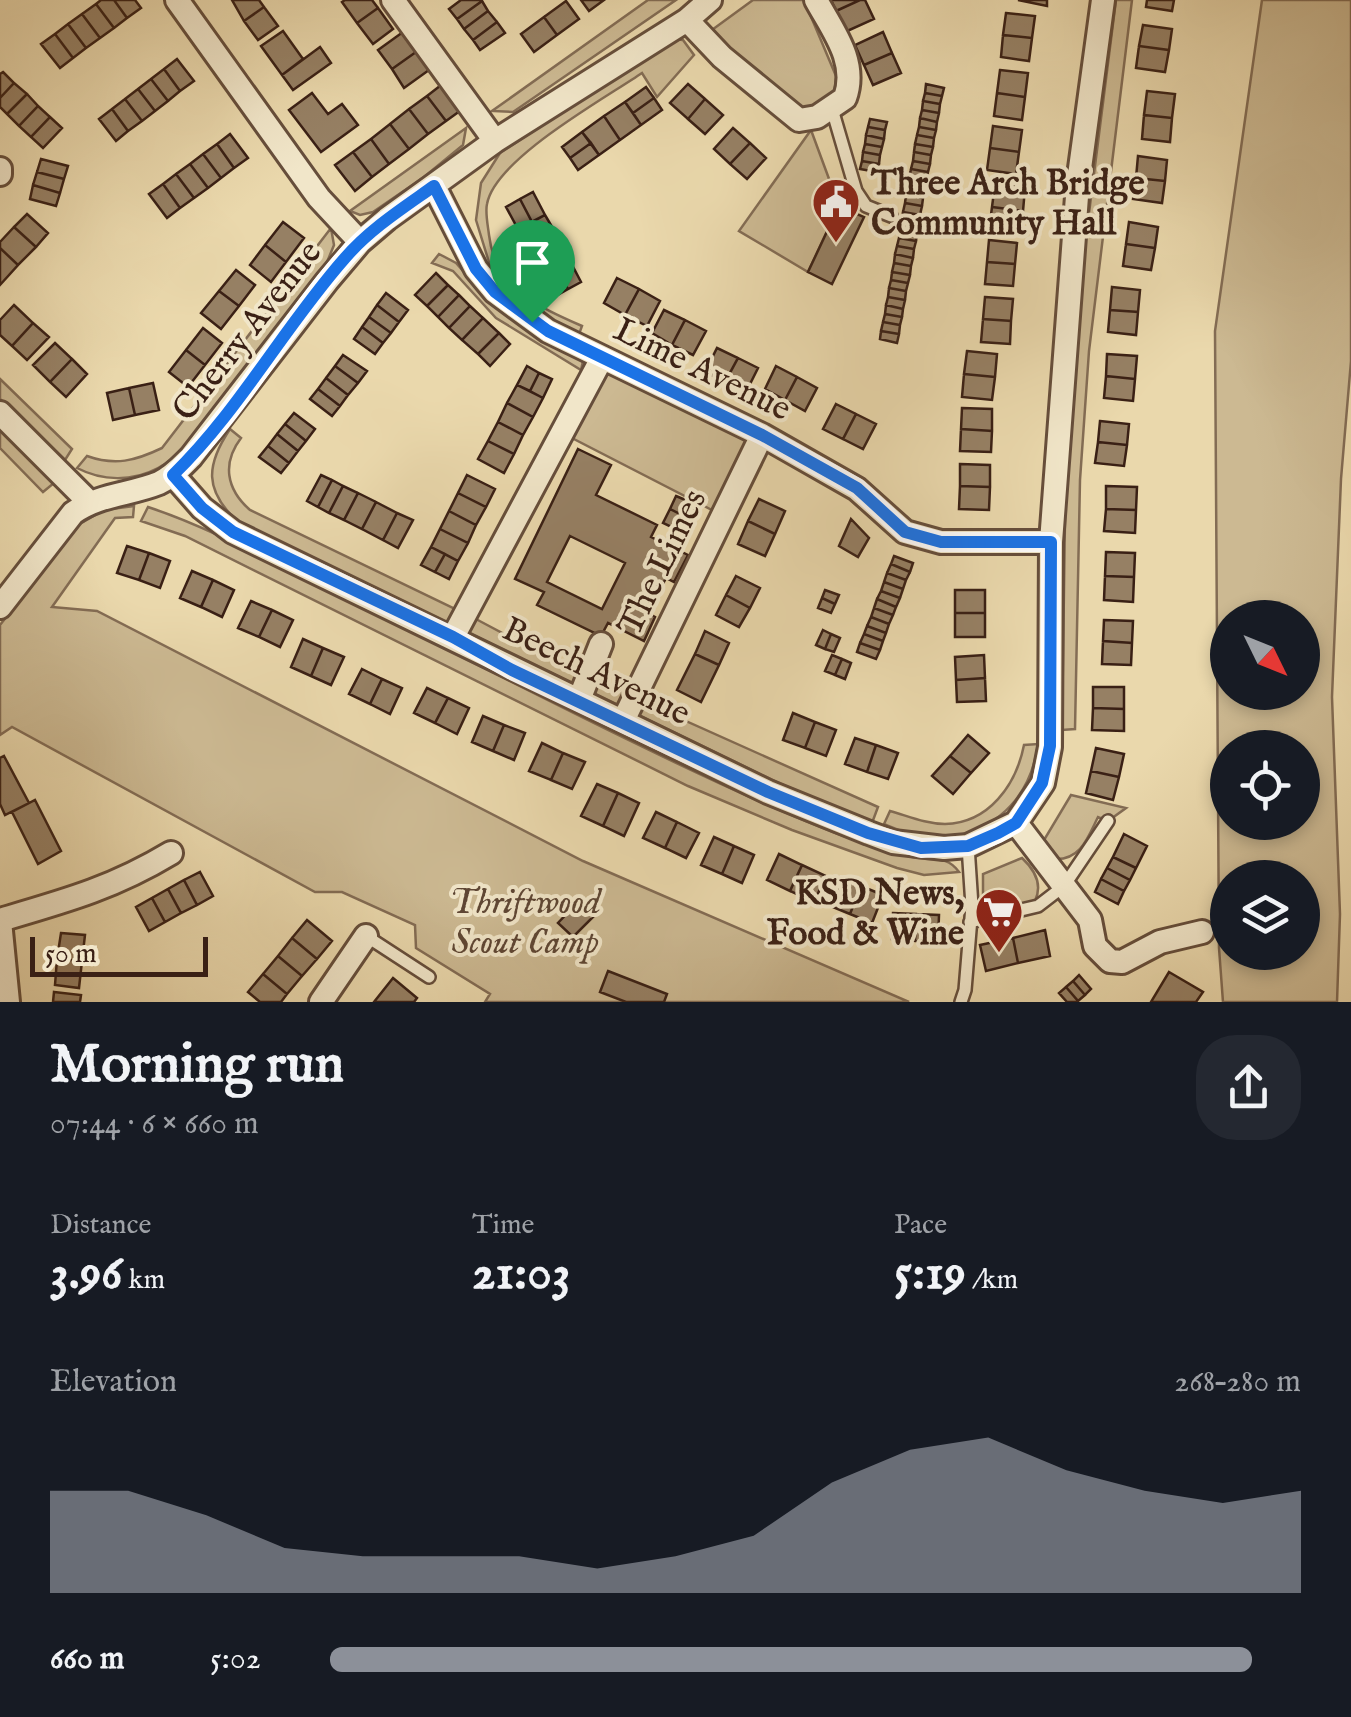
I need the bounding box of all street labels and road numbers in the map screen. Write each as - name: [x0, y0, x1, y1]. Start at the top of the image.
- street label: Cherry Avenue: [163, 232, 333, 431]
- street label: Lime Avenue: [606, 308, 798, 433]
- street label: The Limes: [609, 482, 718, 644]
- street label: Beech Avenue: [495, 607, 697, 737]

